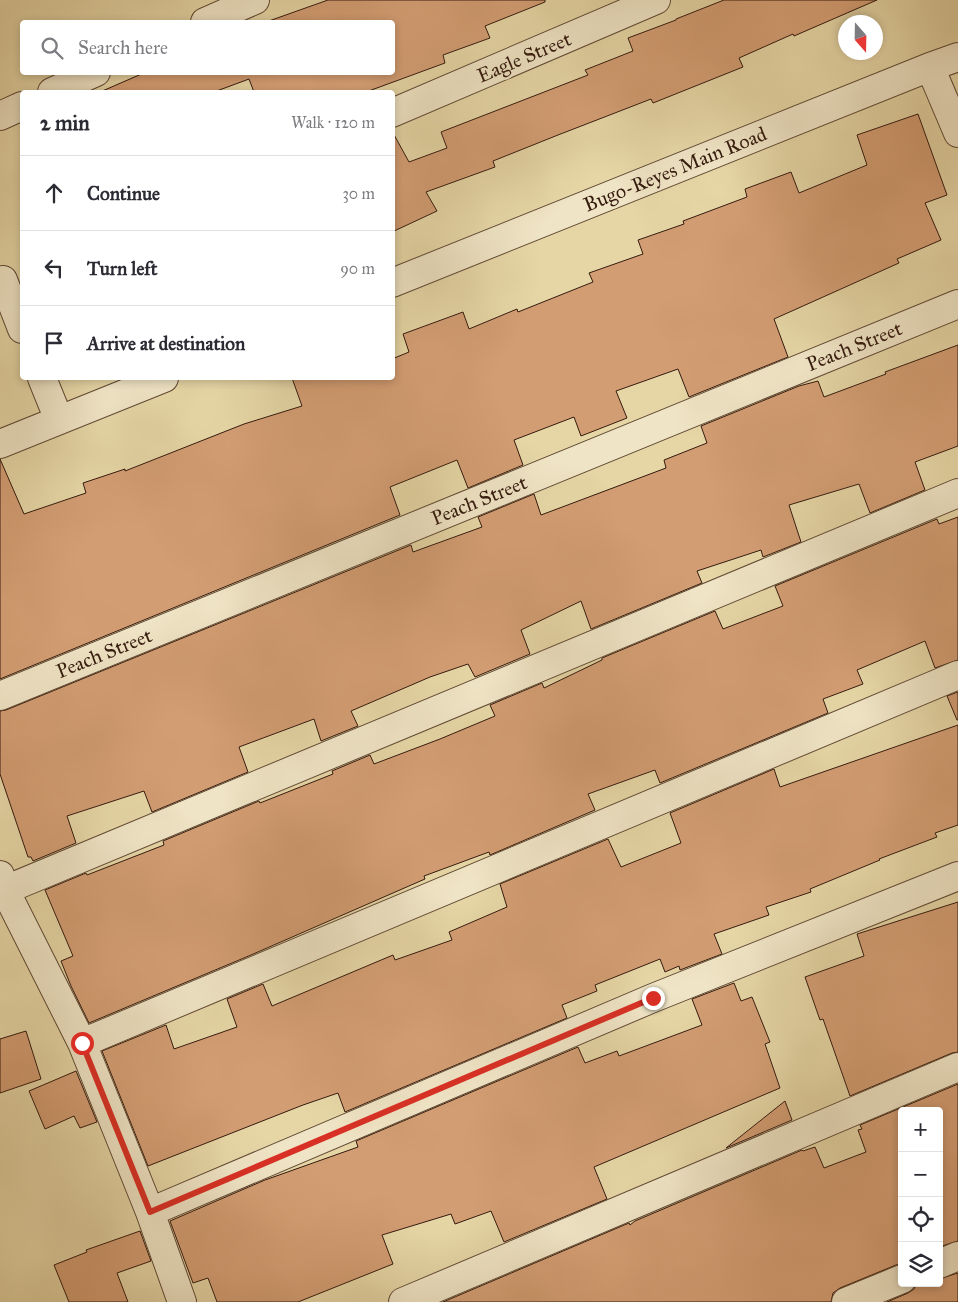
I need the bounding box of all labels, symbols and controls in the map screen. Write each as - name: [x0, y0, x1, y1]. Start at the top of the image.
- north arrow: [838, 15, 883, 60]
- search box: [20, 20, 395, 75]
- street label: Eagle Street: [473, 26, 575, 88]
- icon: search: [38, 34, 66, 62]
- text: Search here: [78, 36, 168, 59]
- text: 2 min: [40, 110, 90, 136]
- text: Walk · 120 m: [291, 113, 375, 132]
- street label: Bugo-Reyes Main Road: [580, 121, 770, 218]
- icon: ahead: [40, 179, 68, 207]
- text: Continue: [87, 182, 160, 205]
- text: 30 m: [342, 184, 375, 203]
- icon: left: [40, 254, 68, 282]
- text: Turn left: [87, 257, 157, 280]
- text: 90 m: [340, 259, 375, 278]
- street label: Peach Street: [803, 316, 905, 376]
- icon: arrive: [40, 329, 68, 357]
- text: Arrive at destination: [87, 332, 245, 355]
- street label: Peach Street: [428, 470, 530, 530]
- street label: Peach Street: [53, 623, 155, 683]
- route end: [642, 987, 665, 1010]
- route start: [71, 1032, 94, 1055]
- map controls: [898, 1107, 943, 1287]
- button: +: [898, 1107, 943, 1152]
- button: −: [898, 1152, 943, 1197]
- button: locate: [898, 1197, 943, 1242]
- button: layers: [898, 1242, 943, 1287]

